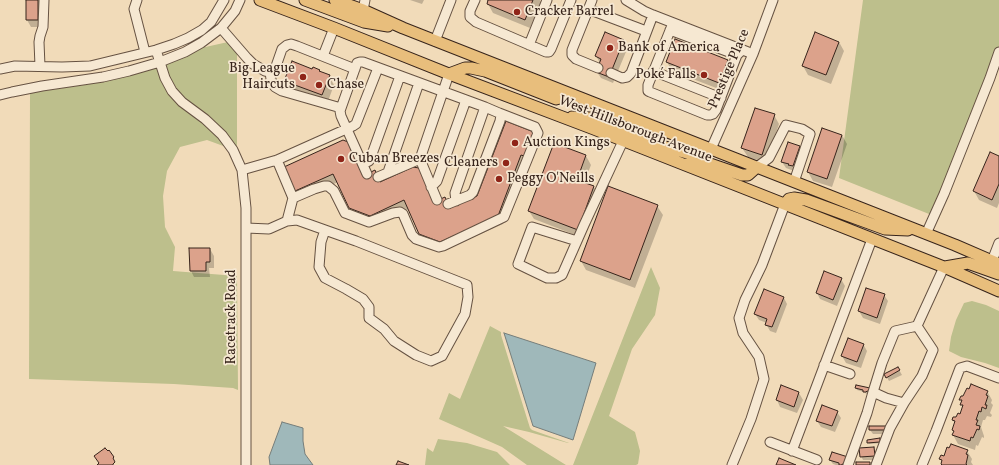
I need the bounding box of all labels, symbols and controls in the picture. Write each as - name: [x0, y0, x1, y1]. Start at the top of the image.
- place label: Cracker Barrel: [525, 4, 614, 20]
- marker: Cracker Barrel: [512, 7, 522, 17]
- street label: Prestige Place: [706, 27, 754, 111]
- place label: Bank of America: [618, 40, 720, 56]
- marker: Bank of America: [605, 43, 615, 53]
- place label: Big League Haircuts: [229, 61, 295, 94]
- place label: Poké Falls: [635, 67, 696, 83]
- marker: Poké Falls: [699, 70, 709, 80]
- marker: Big League Haircuts: [298, 72, 308, 82]
- place label: Chase: [327, 77, 364, 93]
- marker: Chase: [314, 80, 324, 90]
- street label: West Hillsborough Avenue: [556, 93, 714, 167]
- place label: Auction Kings: [523, 135, 610, 151]
- marker: Auction Kings: [510, 138, 520, 148]
- place label: Cuban Breezes: [349, 151, 439, 167]
- marker: Cuban Breezes: [336, 154, 346, 164]
- place label: Cleaners: [444, 155, 498, 171]
- marker: Cleaners: [501, 158, 511, 168]
- place label: Peggy O'Neills: [507, 171, 594, 187]
- marker: Peggy O'Neills: [494, 174, 504, 184]
- street label: Racetrack Road: [224, 269, 240, 365]

